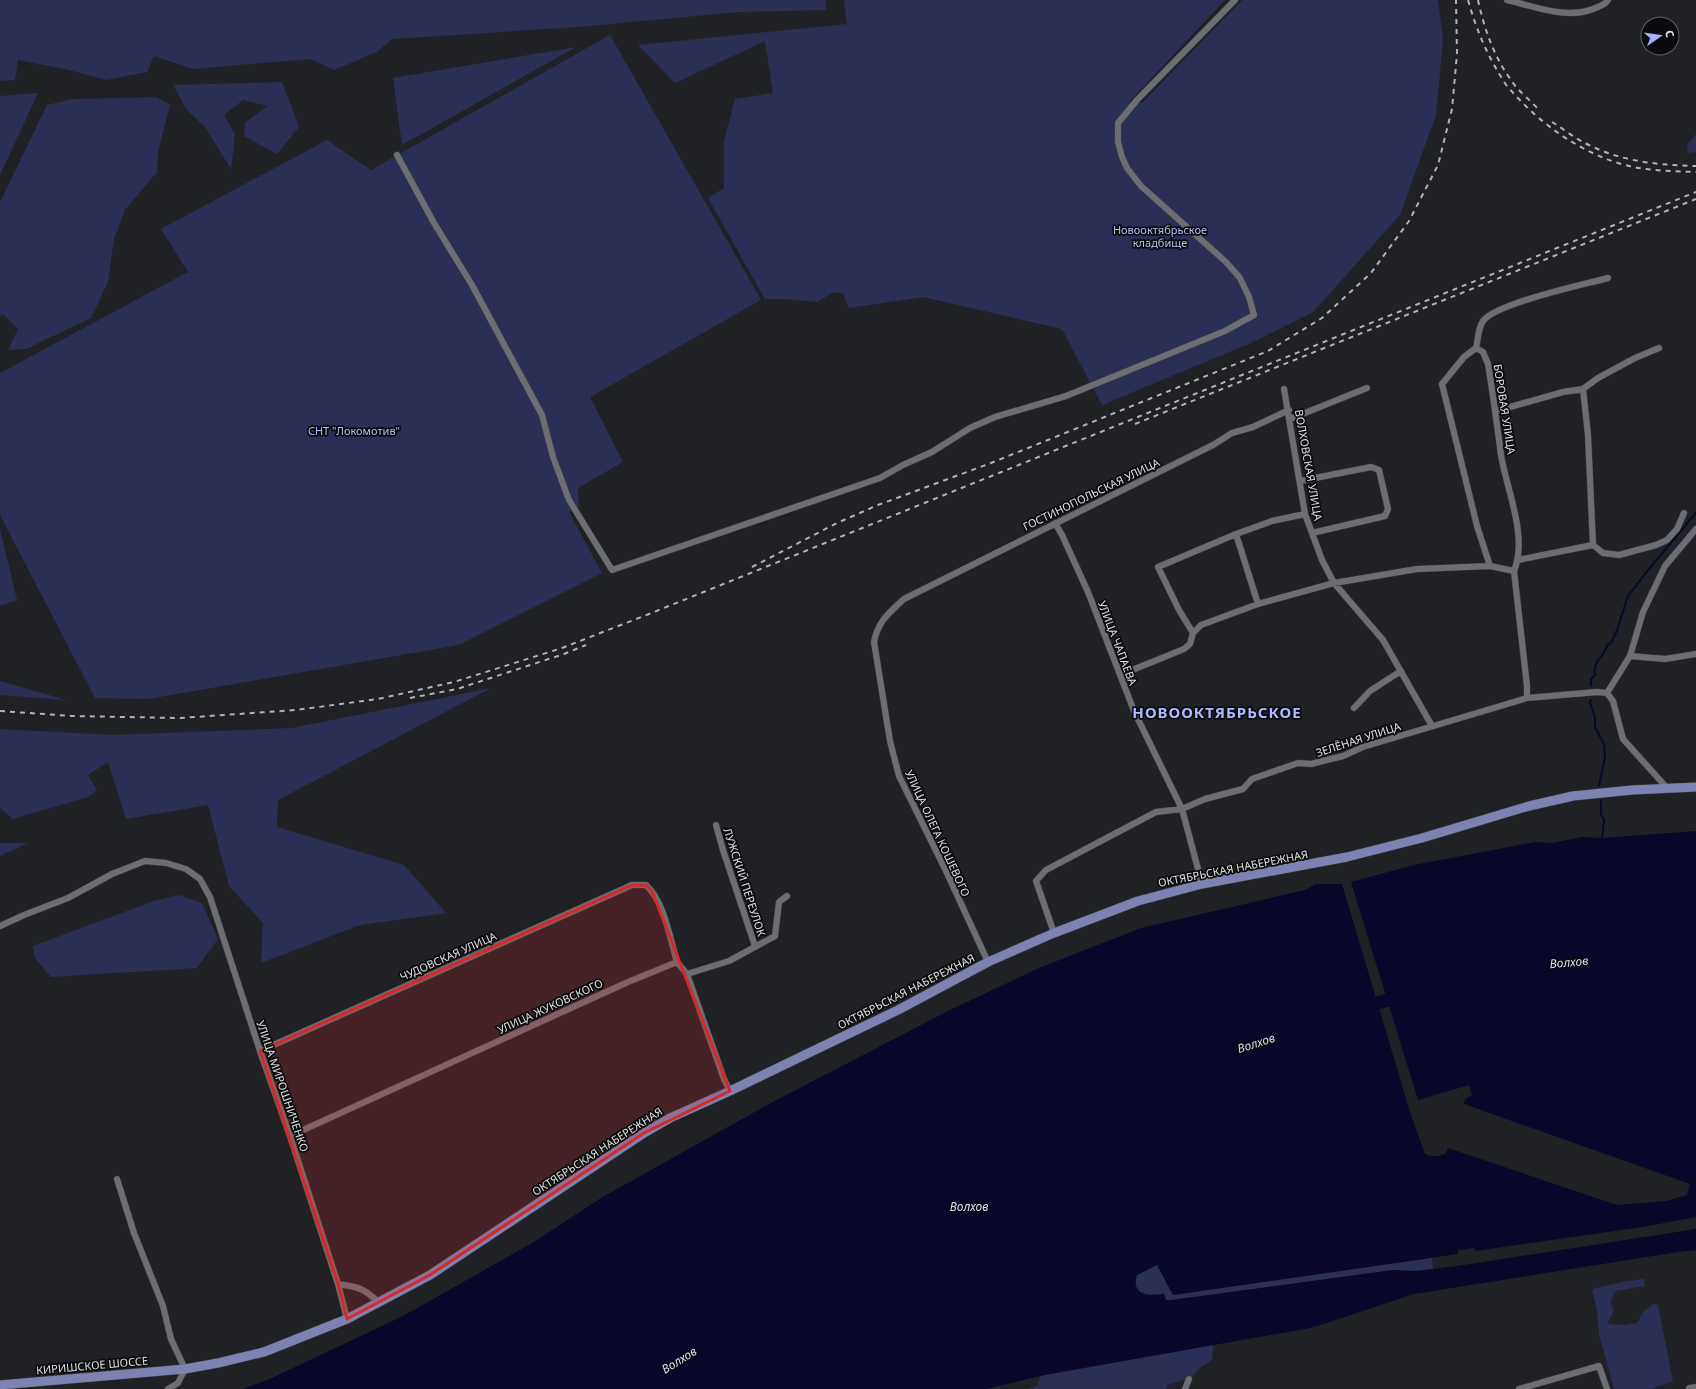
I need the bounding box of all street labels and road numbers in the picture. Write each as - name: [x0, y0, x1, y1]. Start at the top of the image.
- street label: БОРОВАЯ УЛИЦА: [1490, 363, 1520, 456]
- street label: ВОЛХОВСКАЯ УЛИЦА: [1292, 408, 1326, 523]
- street label: ГОСТИНОПОЛЬСКАЯ УЛИЦА: [1020, 454, 1163, 534]
- street label: УЛИЦА ЧАПАЕВА: [1095, 598, 1141, 688]
- street label: ЗЕЛЁНАЯ УЛИЦА: [1314, 718, 1403, 760]
- street label: УЛИЦА ОЛЕГА КОШЕВОГО: [902, 767, 974, 899]
- street label: ЛУЖСКИЙ ПЕРЕУЛОК: [720, 826, 770, 938]
- street label: ОКТЯБРЬСКАЯ НАБЕРЕЖНАЯ: [1157, 846, 1309, 890]
- street label: ЧУДОВСКАЯ УЛИЦА: [397, 928, 500, 984]
- street label: ОКТЯБРЬСКАЯ НАБЕРЕЖНАЯ: [835, 950, 977, 1032]
- street label: УЛИЦА ЖУКОВСКОГО: [495, 975, 605, 1037]
- street label: УЛИЦА МИРОШНИЧЕНКО: [253, 1018, 313, 1154]
- street label: ОКТЯБРЬСКАЯ НАБЕРЕЖНАЯ: [529, 1103, 665, 1199]
- street label: КИРИШСКОЕ ШОССЕ: [35, 1353, 149, 1377]

